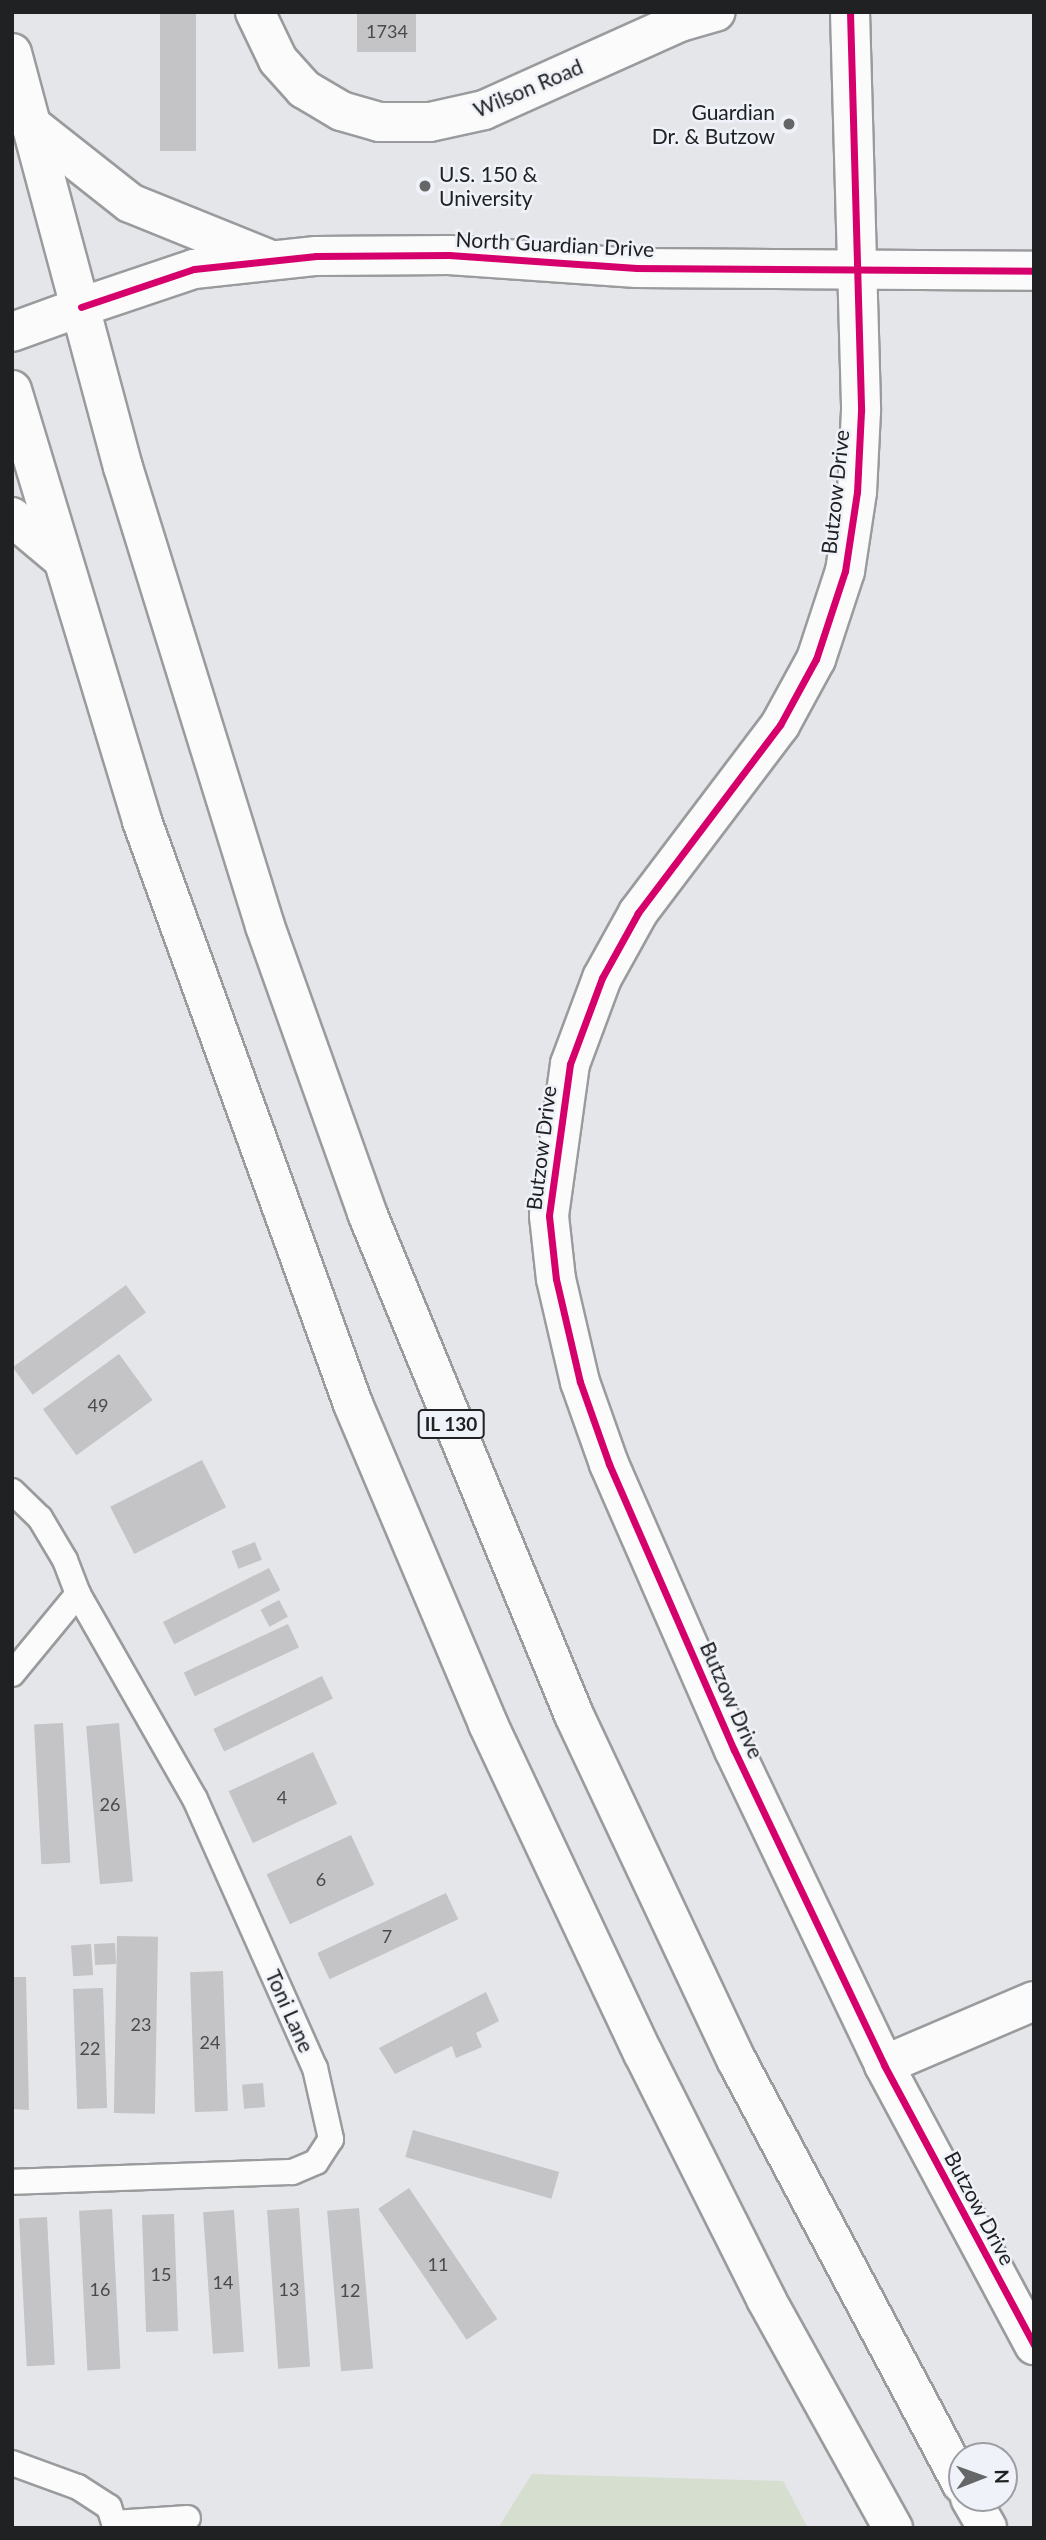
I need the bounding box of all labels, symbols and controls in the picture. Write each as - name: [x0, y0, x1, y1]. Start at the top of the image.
- house number: 1734: [366, 20, 408, 42]
- street label: Wilson Road: [470, 54, 586, 122]
- place label: Guardian Dr. & Butzow: [652, 99, 775, 149]
- marker: Guardian Dr. & Butzow: [781, 116, 797, 132]
- place label: U.S. 150 & University: [439, 161, 538, 211]
- marker: U.S. 150 & University: [417, 178, 433, 194]
- street label: North Guardian Drive: [455, 226, 655, 262]
- street label: Butzow Drive: [816, 428, 854, 556]
- street label: Butzow Drive: [521, 1084, 561, 1212]
- house number: 49: [88, 1394, 108, 1416]
- road number: IL 130: [416, 1408, 486, 1440]
- street label: Butzow Drive: [695, 1638, 769, 1762]
- house number: 4: [277, 1786, 287, 1808]
- house number: 26: [100, 1793, 120, 1815]
- house number: 6: [316, 1868, 326, 1890]
- house number: 7: [382, 1925, 392, 1947]
- street label: Toni Lane: [261, 1966, 319, 2056]
- house number: 23: [131, 2013, 151, 2035]
- house number: 24: [200, 2031, 220, 2053]
- house number: 22: [80, 2037, 100, 2059]
- street label: Butzow Drive: [939, 2147, 1021, 2269]
- house number: 11: [428, 2253, 448, 2275]
- house number: 15: [151, 2263, 171, 2285]
- house number: 14: [213, 2271, 233, 2293]
- house number: 16: [90, 2278, 110, 2300]
- house number: 13: [279, 2278, 299, 2300]
- house number: 12: [340, 2279, 360, 2301]
- north arrow: [948, 2442, 1018, 2512]
- text: N: [991, 2469, 1014, 2484]

